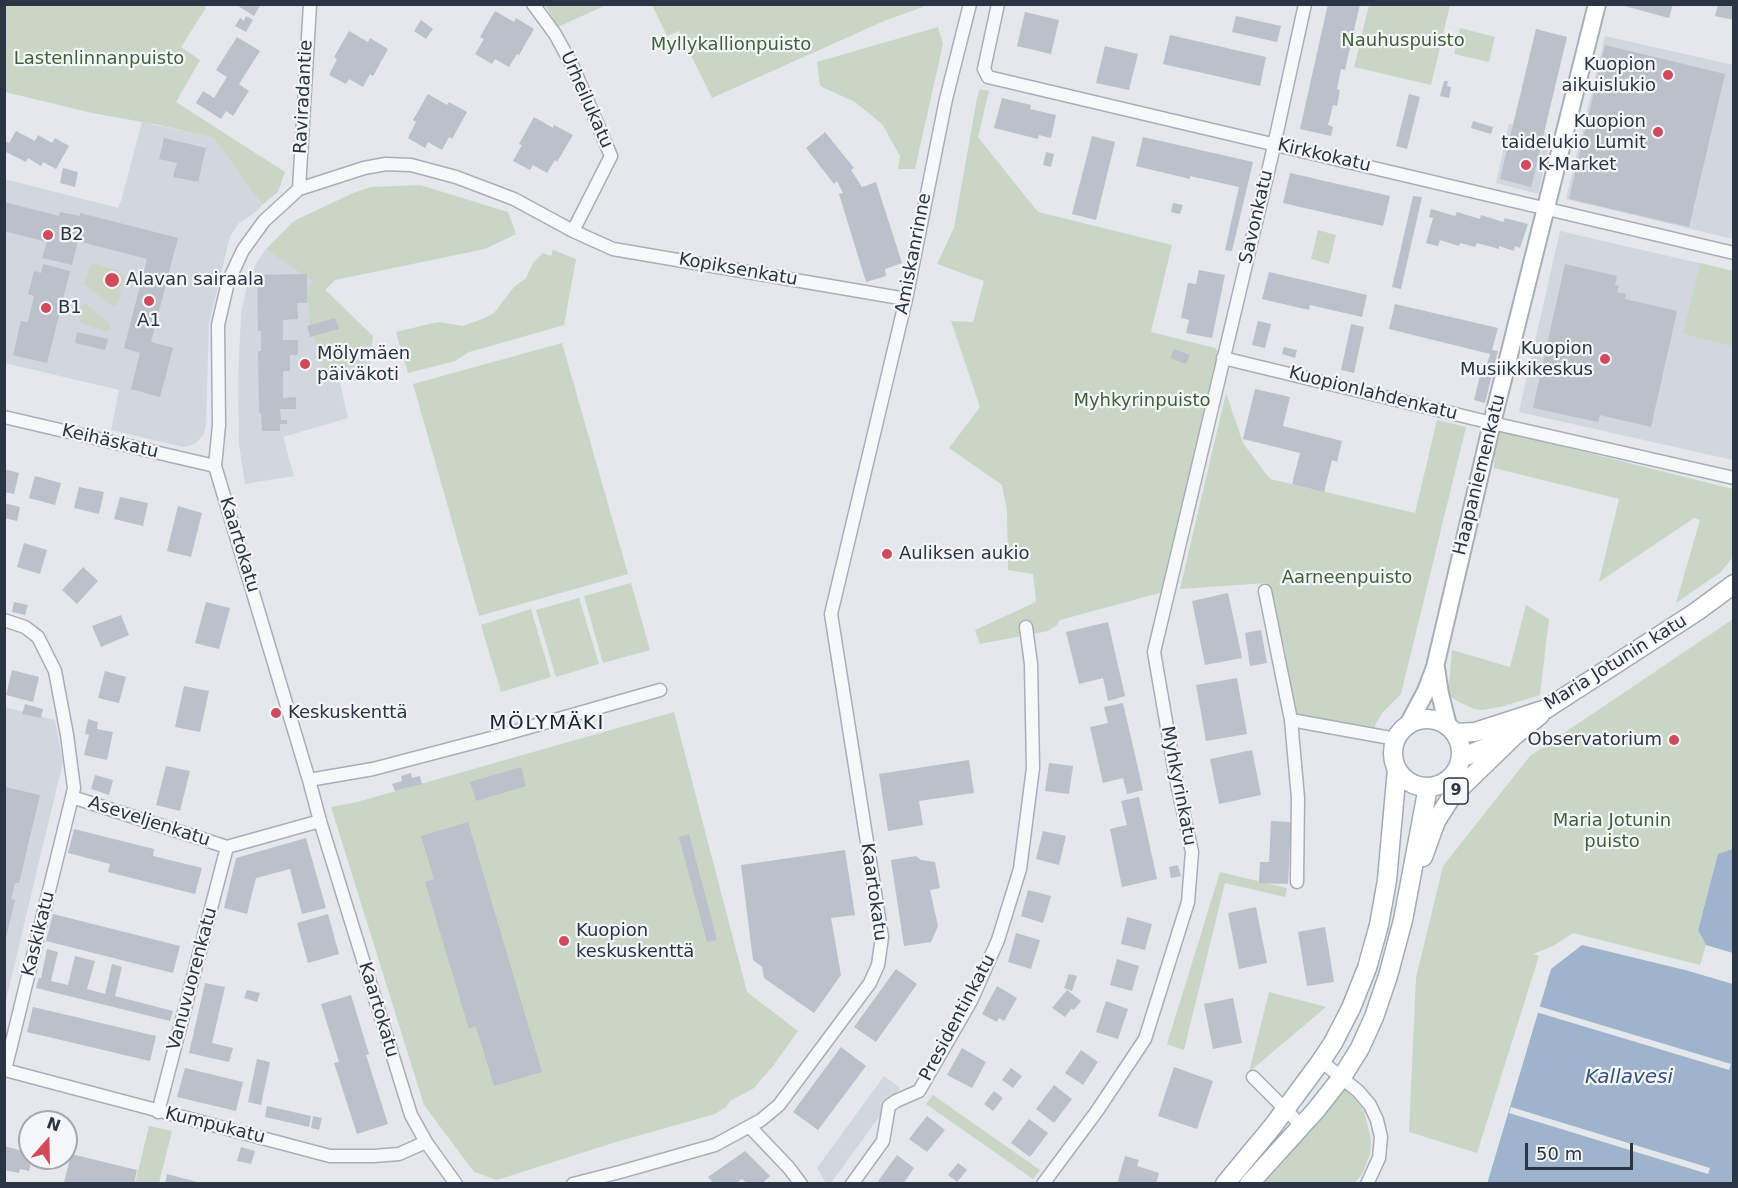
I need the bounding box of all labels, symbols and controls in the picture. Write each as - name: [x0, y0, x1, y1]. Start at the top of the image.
- park label: Nauhuspuisto: [1341, 30, 1465, 52]
- park label: Myllykallionpuisto: [651, 34, 811, 56]
- street label: Raviradantie: [290, 39, 318, 155]
- park label: Lastenlinnanpuisto: [14, 48, 184, 70]
- street label: Urheilukatu: [555, 48, 617, 152]
- place label: Kuopion aikuislukio: [1561, 54, 1656, 97]
- marker: Kuopion aikuislukio: [1661, 68, 1675, 82]
- place label: Kuopion taidelukio Lumit: [1501, 111, 1646, 154]
- marker: Kuopion taidelukio Lumit: [1651, 125, 1665, 139]
- street label: Kirkkokatu: [1275, 135, 1373, 177]
- place label: K-Market: [1538, 154, 1616, 176]
- marker: K-Market: [1519, 158, 1533, 172]
- street label: Savonkatu: [1236, 168, 1278, 266]
- street label: Amiskanrinne: [892, 192, 936, 316]
- place label: B2: [60, 224, 84, 246]
- marker: B2: [41, 228, 55, 242]
- street label: Kopiksenkatu: [677, 249, 799, 291]
- place label: Alavan sairaala: [126, 269, 264, 291]
- marker: Alavan sairaala: [103, 271, 121, 289]
- marker: A1: [142, 294, 156, 308]
- place label: B1: [58, 297, 82, 319]
- marker: B1: [39, 301, 53, 315]
- place label: A1: [137, 310, 161, 332]
- place label: Kuopion Musiikkikeskus: [1460, 338, 1593, 380]
- place label: Mölymäen päiväkoti: [317, 343, 410, 386]
- marker: Kuopion Musiikkikeskus: [1598, 352, 1612, 366]
- marker: Mölymäen päiväkoti: [298, 357, 312, 371]
- street label: Kuopionlahdenkatu: [1286, 363, 1460, 425]
- park label: Myhkyrinpuisto: [1073, 390, 1211, 412]
- street label: Haapaniemenkatu: [1450, 392, 1510, 558]
- street label: Keihäskatu: [60, 420, 160, 464]
- street label: Kaartokatu: [214, 495, 264, 595]
- place label: Auliksen aukio: [899, 543, 1030, 565]
- marker: Auliksen aukio: [880, 547, 894, 561]
- park label: Aarneenpuisto: [1282, 567, 1412, 589]
- street label: Maria Jotunin katu: [1541, 610, 1691, 716]
- place label: Keskuskenttä: [288, 702, 407, 724]
- marker: Keskuskenttä: [269, 706, 283, 720]
- district label: MÖLYMÄKI: [489, 712, 605, 736]
- street label: Myhkyrinkatu: [1156, 724, 1200, 848]
- place label: Observatorium: [1527, 729, 1662, 751]
- marker: Observatorium: [1667, 733, 1681, 747]
- road number: 9: [1444, 778, 1468, 804]
- street label: Aseveljenkatu: [85, 792, 213, 852]
- park label: Maria Jotunin puisto: [1553, 810, 1671, 852]
- street label: Kaartokatu: [855, 842, 891, 942]
- street label: Kaskikatu: [18, 889, 60, 979]
- street label: Vanuvuorenkatu: [164, 905, 222, 1053]
- place label: Kuopion keskuskenttä: [576, 920, 694, 962]
- marker: Kuopion keskuskenttä: [557, 934, 571, 948]
- street label: Presidentinkatu: [916, 951, 1000, 1085]
- street label: Kaartokatu: [353, 960, 403, 1060]
- water label: Kallavesi: [1585, 1066, 1673, 1090]
- street label: Kumpukatu: [163, 1103, 267, 1149]
- north arrow: [18, 1110, 78, 1170]
- text: N: [44, 1113, 63, 1136]
- scale bar: [1528, 1131, 1636, 1169]
- text: 50 m: [1536, 1143, 1582, 1164]

